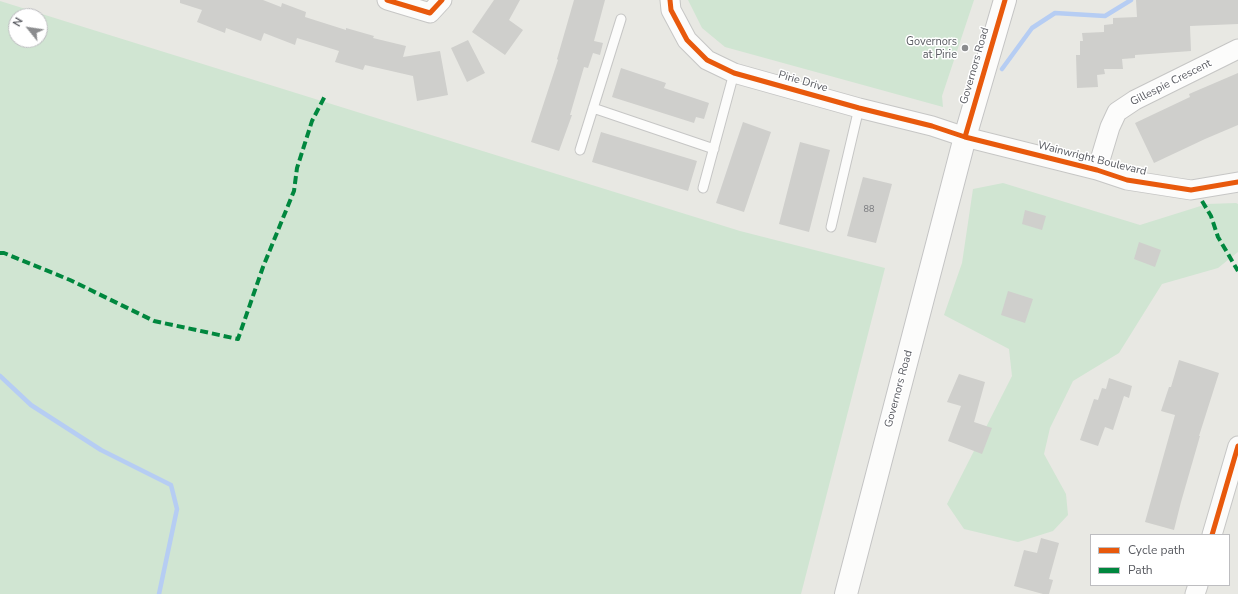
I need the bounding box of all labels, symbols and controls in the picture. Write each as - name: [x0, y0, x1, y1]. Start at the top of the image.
- north arrow: [8, 8, 48, 48]
- text: N: [9, 15, 27, 30]
- street label: Governors Road: [958, 26, 992, 106]
- place label: Governors at Pirie: [906, 35, 957, 61]
- marker: Governors at Pirie: [960, 43, 970, 53]
- street label: Gillespie Crescent: [1128, 57, 1214, 109]
- street label: Pirie Drive: [777, 69, 829, 95]
- street label: Wainwright Boulevard: [1036, 139, 1148, 179]
- house number: 88: [864, 205, 874, 215]
- street label: Governors Road: [882, 349, 916, 429]
- legend: [1090, 534, 1230, 586]
- text: Cycle path: [1128, 542, 1185, 558]
- text: Path: [1128, 562, 1153, 578]

